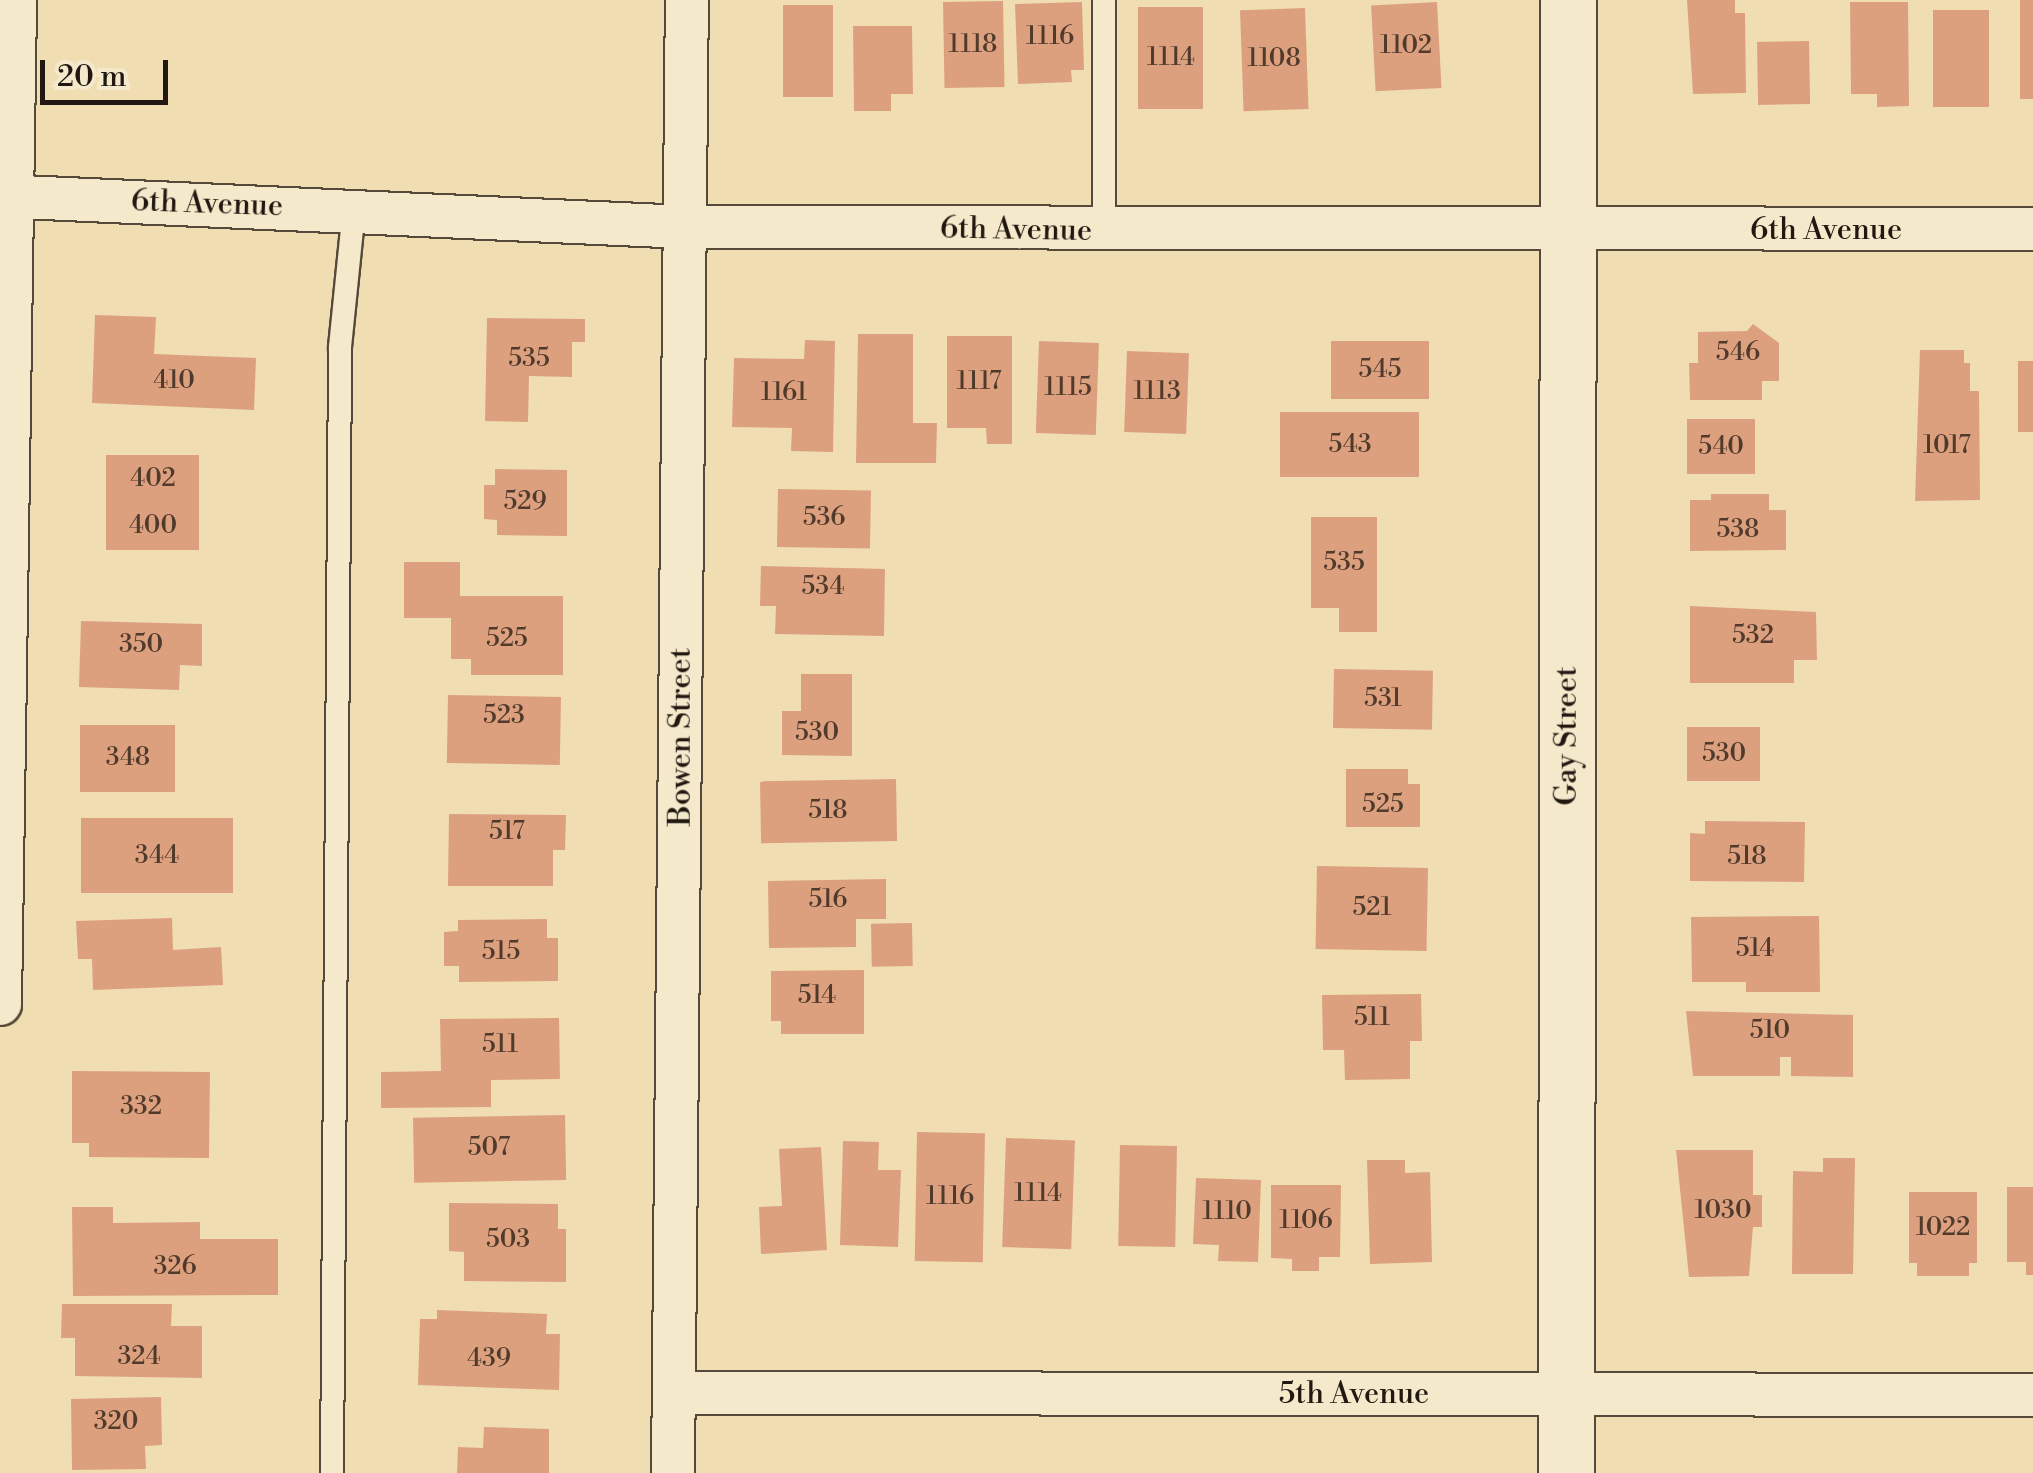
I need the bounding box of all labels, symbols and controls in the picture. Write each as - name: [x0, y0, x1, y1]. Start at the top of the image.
- house number: 1116: [1026, 22, 1074, 52]
- house number: 1118: [949, 30, 997, 60]
- house number: 1102: [1380, 31, 1432, 61]
- scale bar: [45, 40, 172, 102]
- house number: 1114: [1147, 43, 1195, 73]
- house number: 1108: [1247, 44, 1301, 74]
- text: 20 m: [57, 58, 126, 96]
- street label: 6th Avenue: [130, 183, 284, 225]
- street label: 6th Avenue: [940, 211, 1092, 249]
- street label: 6th Avenue: [1750, 212, 1902, 248]
- house number: 546: [1716, 338, 1760, 368]
- house number: 535: [508, 344, 550, 374]
- house number: 545: [1359, 355, 1401, 385]
- house number: 410: [153, 366, 195, 396]
- house number: 1117: [956, 367, 1002, 397]
- house number: 1115: [1044, 373, 1092, 403]
- house number: 1113: [1133, 377, 1181, 407]
- house number: 1161: [761, 378, 807, 408]
- house number: 543: [1329, 430, 1371, 460]
- house number: 1017: [1923, 431, 1971, 461]
- house number: 540: [1698, 432, 1744, 462]
- house number: 402: [130, 464, 176, 494]
- house number: 529: [503, 487, 547, 517]
- house number: 536: [803, 503, 845, 533]
- house number: 400: [129, 511, 177, 541]
- house number: 538: [1717, 515, 1759, 545]
- house number: 535: [1323, 548, 1365, 578]
- house number: 534: [802, 572, 844, 602]
- house number: 532: [1732, 621, 1774, 651]
- house number: 525: [486, 624, 528, 654]
- house number: 350: [119, 630, 163, 660]
- street label: Bowen Street: [663, 648, 699, 826]
- street label: Gay Street: [1549, 666, 1585, 806]
- house number: 531: [1364, 684, 1402, 714]
- house number: 523: [483, 701, 525, 731]
- house number: 530: [795, 718, 839, 748]
- house number: 530: [1702, 739, 1746, 769]
- house number: 348: [106, 743, 150, 773]
- house number: 525: [1362, 790, 1404, 820]
- house number: 518: [808, 796, 848, 826]
- house number: 517: [489, 817, 525, 847]
- house number: 344: [135, 841, 179, 871]
- house number: 518: [1727, 842, 1767, 872]
- house number: 516: [809, 885, 847, 915]
- house number: 521: [1352, 893, 1392, 923]
- house number: 514: [1736, 934, 1774, 964]
- house number: 515: [482, 937, 520, 967]
- house number: 514: [798, 981, 836, 1011]
- house number: 511: [1354, 1003, 1390, 1033]
- house number: 510: [1750, 1016, 1790, 1046]
- house number: 511: [482, 1030, 518, 1060]
- house number: 332: [120, 1092, 162, 1122]
- house number: 507: [468, 1133, 510, 1163]
- house number: 1114: [1014, 1179, 1062, 1209]
- house number: 1116: [926, 1182, 974, 1212]
- house number: 1030: [1695, 1196, 1751, 1226]
- house number: 1110: [1202, 1197, 1252, 1227]
- house number: 1106: [1279, 1206, 1333, 1236]
- house number: 1022: [1916, 1213, 1970, 1243]
- house number: 503: [486, 1225, 530, 1255]
- house number: 326: [153, 1252, 197, 1282]
- house number: 324: [117, 1342, 161, 1372]
- house number: 439: [467, 1344, 511, 1374]
- street label: 5th Avenue: [1279, 1376, 1429, 1412]
- house number: 320: [94, 1407, 138, 1437]

